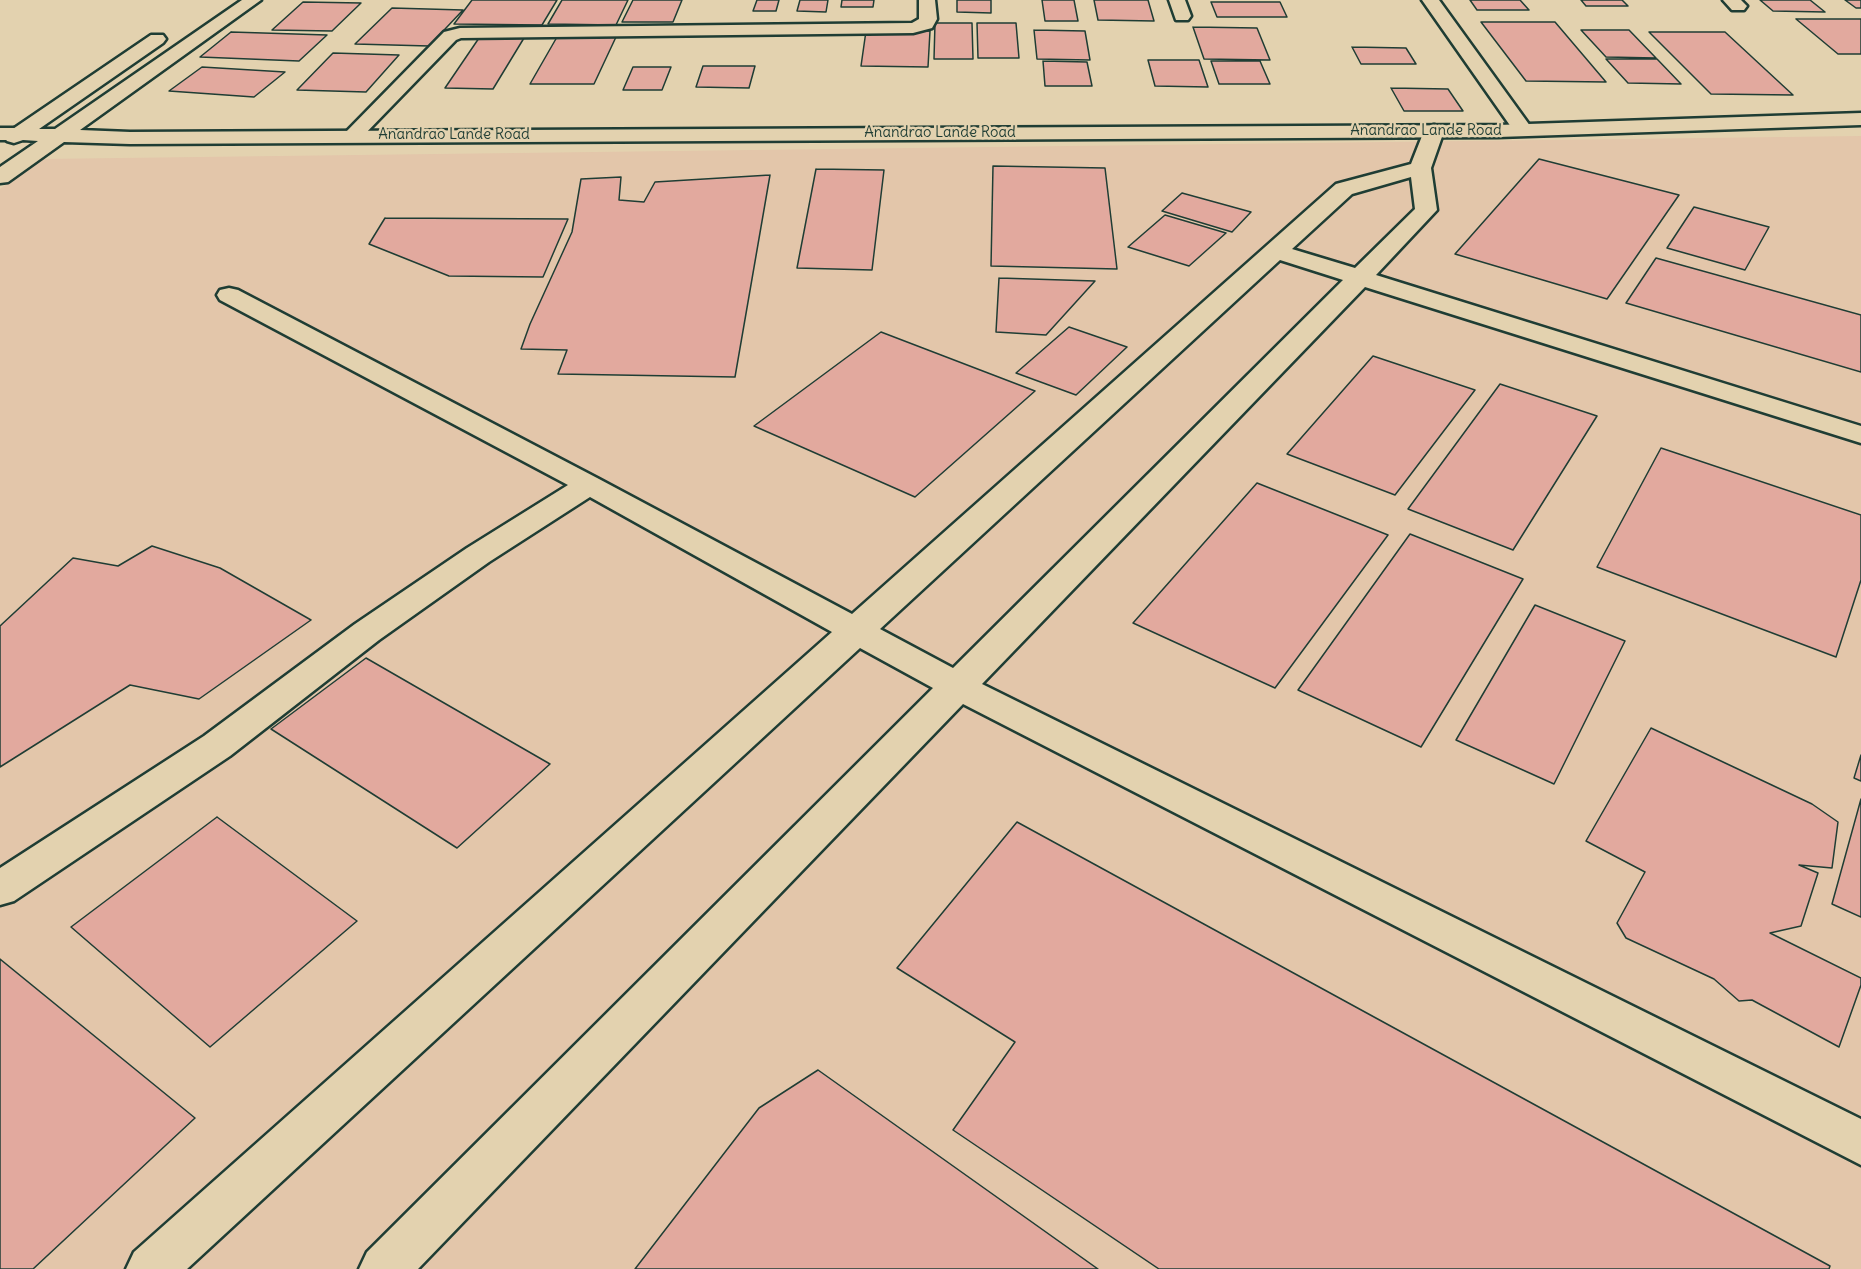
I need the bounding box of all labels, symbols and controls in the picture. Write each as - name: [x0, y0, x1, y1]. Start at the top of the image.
- street label: Anandrao Lande Road: [1350, 122, 1502, 140]
- street label: Anandrao Lande Road: [864, 124, 1016, 142]
- street label: Anandrao Lande Road: [378, 126, 530, 144]

